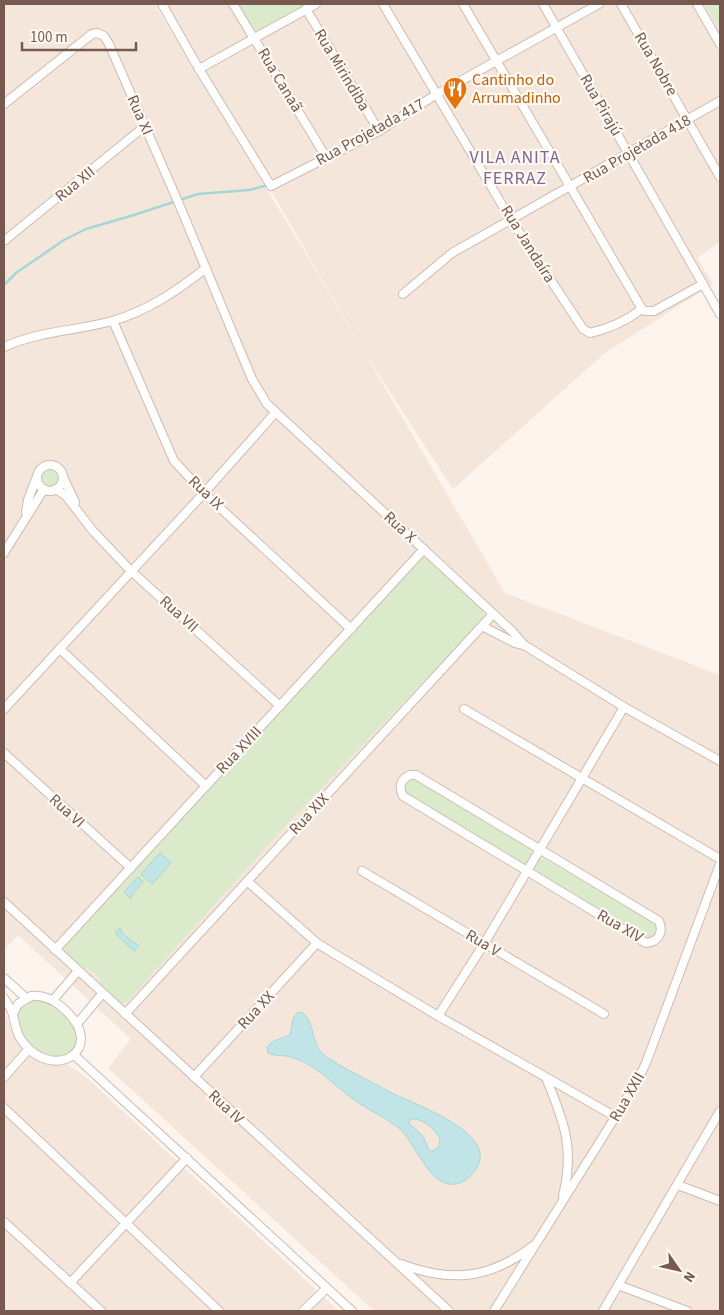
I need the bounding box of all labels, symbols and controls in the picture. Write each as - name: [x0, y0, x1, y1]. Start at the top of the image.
- scale bar: [22, 20, 136, 52]
- street label: Rua Mirindiba: [309, 25, 375, 115]
- text: 100 m: [30, 27, 68, 48]
- street label: Rua Nobre: [629, 28, 683, 100]
- street label: Rua Canaã: [252, 44, 308, 116]
- place label: Cantinho do Arrumadinho: [472, 69, 561, 109]
- street label: Rua Pirajú: [574, 70, 628, 140]
- restaurant icon: Cantinho do Arrumadinho: [442, 76, 468, 110]
- street label: Rua XI: [122, 92, 158, 138]
- street label: Rua Projetada 417: [312, 93, 428, 171]
- street label: Rua Projetada 418: [579, 109, 695, 189]
- district label: VILA ANITA FERRAZ: [469, 145, 561, 191]
- street label: Rua XII: [50, 161, 100, 207]
- street label: Rua Jandaíra: [495, 201, 561, 287]
- street label: Rua IX: [183, 471, 229, 515]
- street label: Rua X: [379, 506, 421, 548]
- street label: Rua VII: [155, 591, 203, 637]
- street label: Rua XVIII: [211, 721, 267, 779]
- street label: Rua XIX: [284, 788, 334, 840]
- street label: Rua VI: [44, 789, 90, 833]
- street label: Rua XIV: [593, 904, 648, 948]
- street label: Rua V: [461, 924, 505, 962]
- street label: Rua XX: [232, 986, 280, 1034]
- street label: Rua XXII: [604, 1068, 650, 1126]
- street label: Rua IV: [203, 1085, 249, 1130]
- north arrow: [654, 1245, 704, 1295]
- text: N: [678, 1267, 700, 1286]

